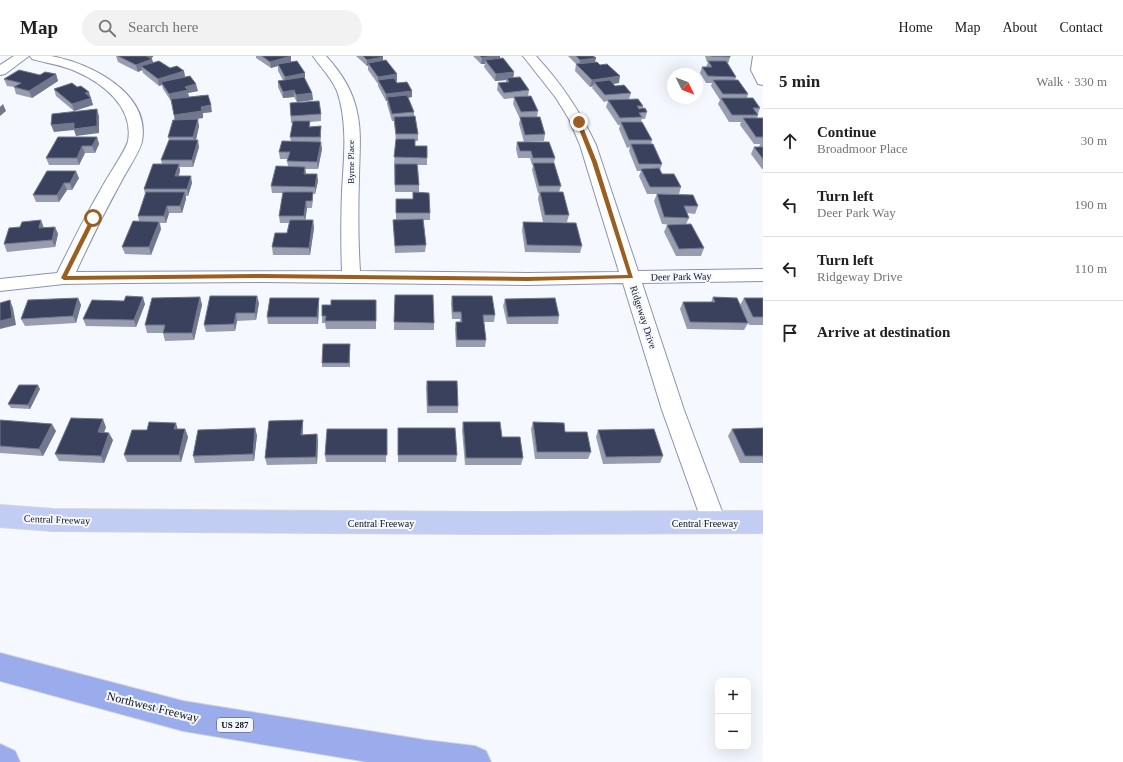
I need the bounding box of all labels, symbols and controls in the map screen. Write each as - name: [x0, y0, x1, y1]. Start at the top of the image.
- search box: [82, 10, 362, 46]
- text: Map: [20, 17, 58, 38]
- icon: search: [96, 17, 118, 39]
- text: Search here: [128, 19, 198, 35]
- text: Home: [899, 20, 933, 35]
- text: Map: [955, 20, 980, 35]
- text: About: [1002, 20, 1037, 35]
- text: Contact: [1059, 20, 1103, 35]
- north arrow: [667, 68, 703, 104]
- text: 5 min: [779, 72, 820, 91]
- text: Walk · 330 m: [1036, 74, 1107, 89]
- route end: [570, 113, 588, 131]
- text: Continue: [817, 124, 876, 140]
- icon: ahead: [779, 130, 801, 152]
- text: 30 m: [1081, 133, 1107, 148]
- street label: Byrne Place: [346, 140, 356, 184]
- text: Broadmoor Place: [817, 141, 908, 156]
- text: Turn left: [817, 188, 874, 204]
- icon: left: [779, 194, 801, 216]
- text: 190 m: [1074, 197, 1107, 212]
- text: Deer Park Way: [817, 205, 896, 220]
- route start: [84, 209, 102, 227]
- text: Turn left: [817, 252, 874, 268]
- icon: left: [779, 258, 801, 280]
- text: 110 m: [1075, 261, 1107, 276]
- text: Ridgeway Drive: [817, 269, 903, 284]
- street label: Deer Park Way: [651, 270, 711, 283]
- street label: Ridgeway Drive: [628, 284, 659, 351]
- icon: arrive: [779, 322, 801, 344]
- text: Arrive at destination: [817, 324, 950, 340]
- street label: Central Freeway: [24, 513, 90, 526]
- street label: Central Freeway: [348, 518, 414, 529]
- street label: Central Freeway: [672, 518, 738, 529]
- map controls: [715, 678, 751, 750]
- button: +: [715, 678, 751, 714]
- street label: Northwest Freeway: [106, 689, 200, 725]
- button: −: [715, 714, 751, 750]
- road number: US 287: [217, 718, 253, 732]

